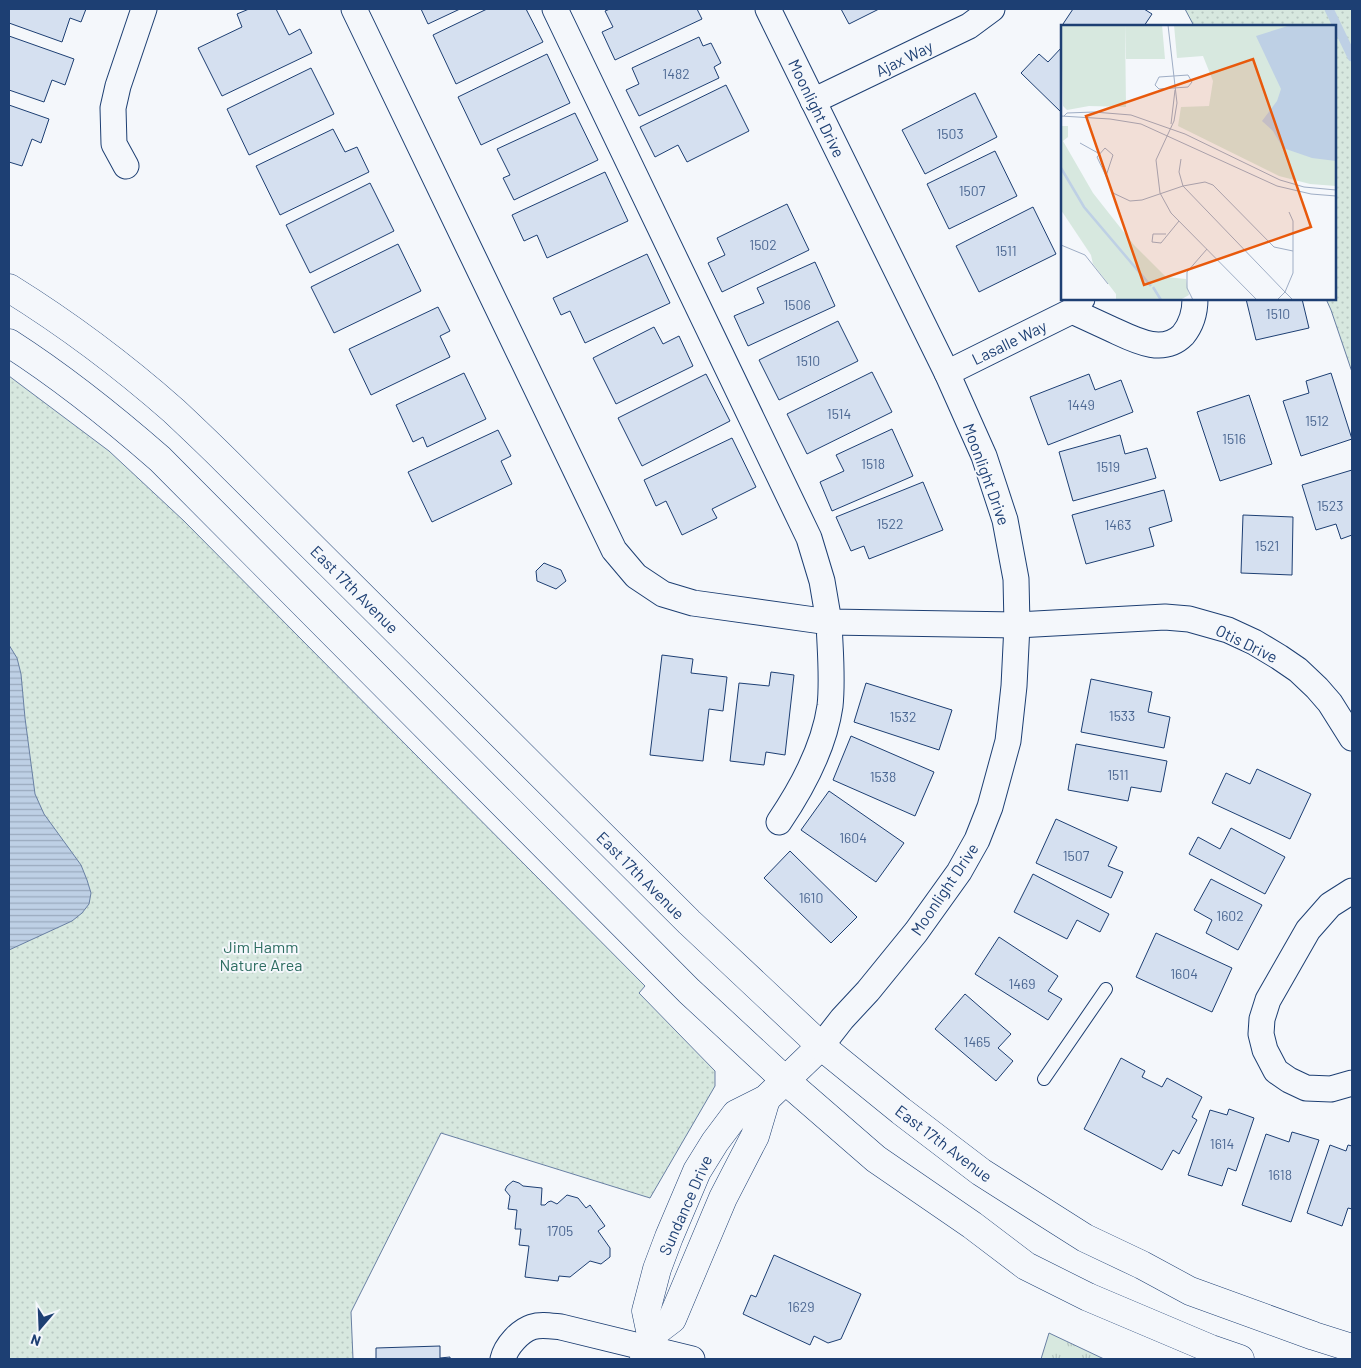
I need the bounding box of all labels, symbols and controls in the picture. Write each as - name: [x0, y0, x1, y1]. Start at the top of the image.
- inset map: [1061, 25, 1336, 300]
- street label: Ajax Way: [872, 36, 936, 80]
- street label: Moonlight Drive: [785, 56, 849, 160]
- house number: 1482: [662, 65, 690, 82]
- house number: 1503: [936, 125, 964, 142]
- house number: 1507: [959, 182, 986, 199]
- house number: 1502: [749, 236, 777, 253]
- house number: 1511: [995, 242, 1017, 259]
- house number: 1506: [783, 296, 811, 313]
- house number: 1510: [1266, 305, 1290, 322]
- street label: Lasalle Way: [968, 315, 1050, 368]
- house number: 1510: [796, 352, 820, 369]
- house number: 1449: [1067, 396, 1095, 413]
- house number: 1514: [827, 405, 851, 422]
- house number: 1512: [1305, 412, 1329, 429]
- street label: Moonlight Drive: [960, 420, 1014, 528]
- house number: 1516: [1222, 430, 1246, 447]
- house number: 1518: [861, 455, 885, 472]
- house number: 1519: [1096, 458, 1120, 475]
- house number: 1523: [1317, 497, 1343, 514]
- house number: 1522: [876, 515, 904, 532]
- house number: 1463: [1104, 516, 1132, 533]
- house number: 1521: [1255, 537, 1279, 554]
- street label: East 17th Avenue: [307, 541, 403, 637]
- street label: Otis Drive: [1213, 620, 1281, 666]
- house number: 1533: [1109, 707, 1135, 724]
- house number: 1532: [890, 708, 916, 725]
- house number: 1511: [1107, 766, 1129, 783]
- house number: 1538: [870, 768, 896, 785]
- street label: East 17th Avenue: [593, 827, 689, 923]
- house number: 1604: [839, 829, 867, 846]
- street label: Moonlight Drive: [906, 839, 982, 939]
- house number: 1507: [1063, 847, 1090, 864]
- house number: 1610: [799, 889, 823, 906]
- house number: 1602: [1216, 907, 1244, 924]
- park label: Jim Hamm Nature Area: [220, 937, 302, 974]
- house number: 1604: [1170, 965, 1198, 982]
- house number: 1469: [1008, 975, 1036, 992]
- house number: 1465: [963, 1033, 991, 1050]
- street label: East 17th Avenue: [892, 1100, 996, 1186]
- house number: 1614: [1210, 1135, 1234, 1152]
- street label: Sundance Drive: [654, 1152, 716, 1258]
- house number: 1618: [1268, 1166, 1292, 1183]
- house number: 1705: [547, 1222, 573, 1239]
- house number: 1629: [788, 1298, 814, 1315]
- north arrow: [15, 1303, 65, 1353]
- text: N: [28, 1331, 43, 1350]

